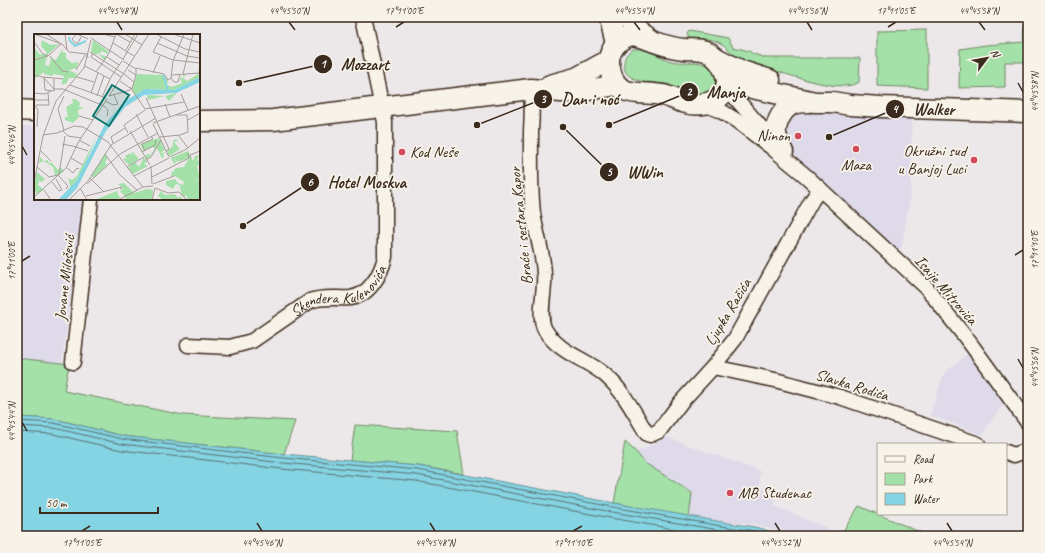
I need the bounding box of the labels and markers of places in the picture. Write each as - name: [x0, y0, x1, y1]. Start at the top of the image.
- callout: Mozzart: [313, 49, 397, 78]
- callout: Manja: [679, 78, 753, 107]
- callout: Dan i noć: [533, 84, 626, 113]
- callout: Walker: [885, 95, 962, 124]
- place label: Ninon: [757, 126, 791, 146]
- marker: Ninon: [793, 131, 803, 141]
- place label: Okružni sud u Banjoj Luci: [897, 141, 969, 179]
- place label: Kod Neše: [410, 142, 460, 162]
- marker: Maza: [851, 144, 861, 154]
- marker: Kod Neše: [397, 147, 407, 157]
- place label: Maza: [841, 155, 873, 175]
- marker: Okružni sud u Banjoj Luci: [969, 155, 979, 165]
- callout: WWin: [599, 158, 671, 187]
- callout: Hotel Moskva: [300, 168, 414, 197]
- place label: MB Studenac: [738, 483, 813, 503]
- marker: MB Studenac: [725, 488, 735, 498]

